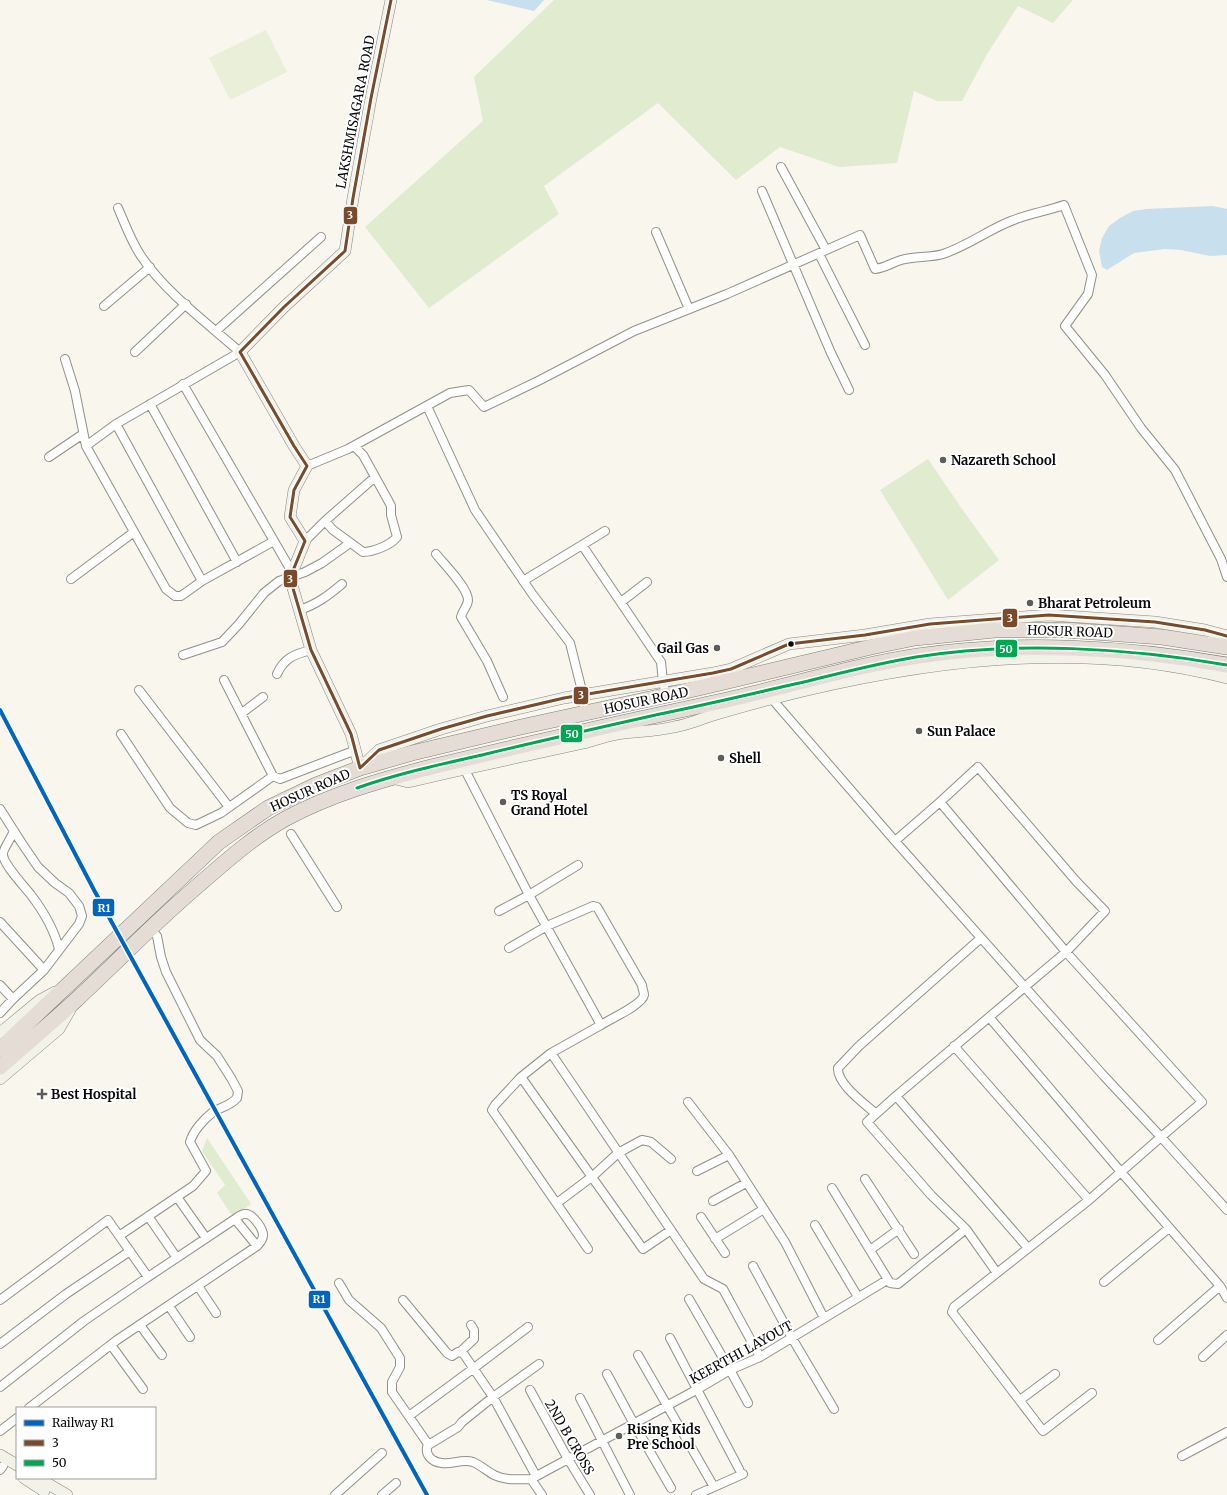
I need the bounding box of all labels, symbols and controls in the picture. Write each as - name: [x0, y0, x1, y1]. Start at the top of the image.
- street label: LAKSHMISAGARA ROAD: [332, 34, 379, 190]
- line badge: 3: [343, 206, 358, 225]
- text: 3: [347, 208, 353, 222]
- place label: Nazareth School: [951, 452, 1056, 469]
- marker: Nazareth School: [938, 455, 948, 465]
- line badge: 3: [283, 569, 298, 588]
- text: 3: [287, 572, 293, 586]
- place label: Bharat Petroleum: [1038, 595, 1151, 612]
- marker: Bharat Petroleum: [1025, 598, 1035, 608]
- line badge: 3: [1002, 608, 1018, 628]
- text: 3: [1007, 611, 1013, 625]
- street label: HOSUR ROAD: [1027, 622, 1113, 641]
- unlabelled marker: [786, 639, 796, 649]
- line badge: 50: [995, 639, 1018, 658]
- place label: Gail Gas: [657, 640, 709, 657]
- text: 50: [999, 642, 1013, 656]
- marker: Gail Gas: [712, 643, 722, 653]
- street label: HOSUR ROAD: [602, 683, 690, 718]
- line badge: 3: [573, 686, 589, 705]
- text: 3: [578, 688, 584, 702]
- place label: Sun Palace: [927, 723, 996, 740]
- line badge: 50: [560, 724, 583, 743]
- marker: Sun Palace: [914, 726, 924, 736]
- text: 50: [565, 727, 579, 741]
- place label: Shell: [729, 750, 761, 767]
- marker: Shell: [716, 753, 726, 763]
- street label: HOSUR ROAD: [268, 765, 353, 816]
- place label: TS Royal Grand Hotel: [511, 787, 588, 819]
- marker: TS Royal Grand Hotel: [498, 797, 508, 807]
- line badge: R1: [92, 898, 115, 917]
- text: R1: [98, 901, 110, 915]
- place label: Best Hospital: [51, 1086, 137, 1103]
- marker: Best Hospital: [36, 1088, 48, 1100]
- line badge: R1: [308, 1290, 331, 1309]
- text: R1: [313, 1292, 325, 1306]
- street label: KEERTHI LAYOUT: [687, 1317, 796, 1388]
- street label: 2ND B CROSS: [541, 1397, 598, 1478]
- legend: [16, 1407, 156, 1479]
- text: Railway R1: [52, 1415, 115, 1430]
- place label: Rising Kids Pre School: [627, 1421, 701, 1453]
- marker: Rising Kids Pre School: [614, 1431, 624, 1441]
- text: 3: [52, 1435, 59, 1450]
- text: 50: [52, 1455, 67, 1470]

